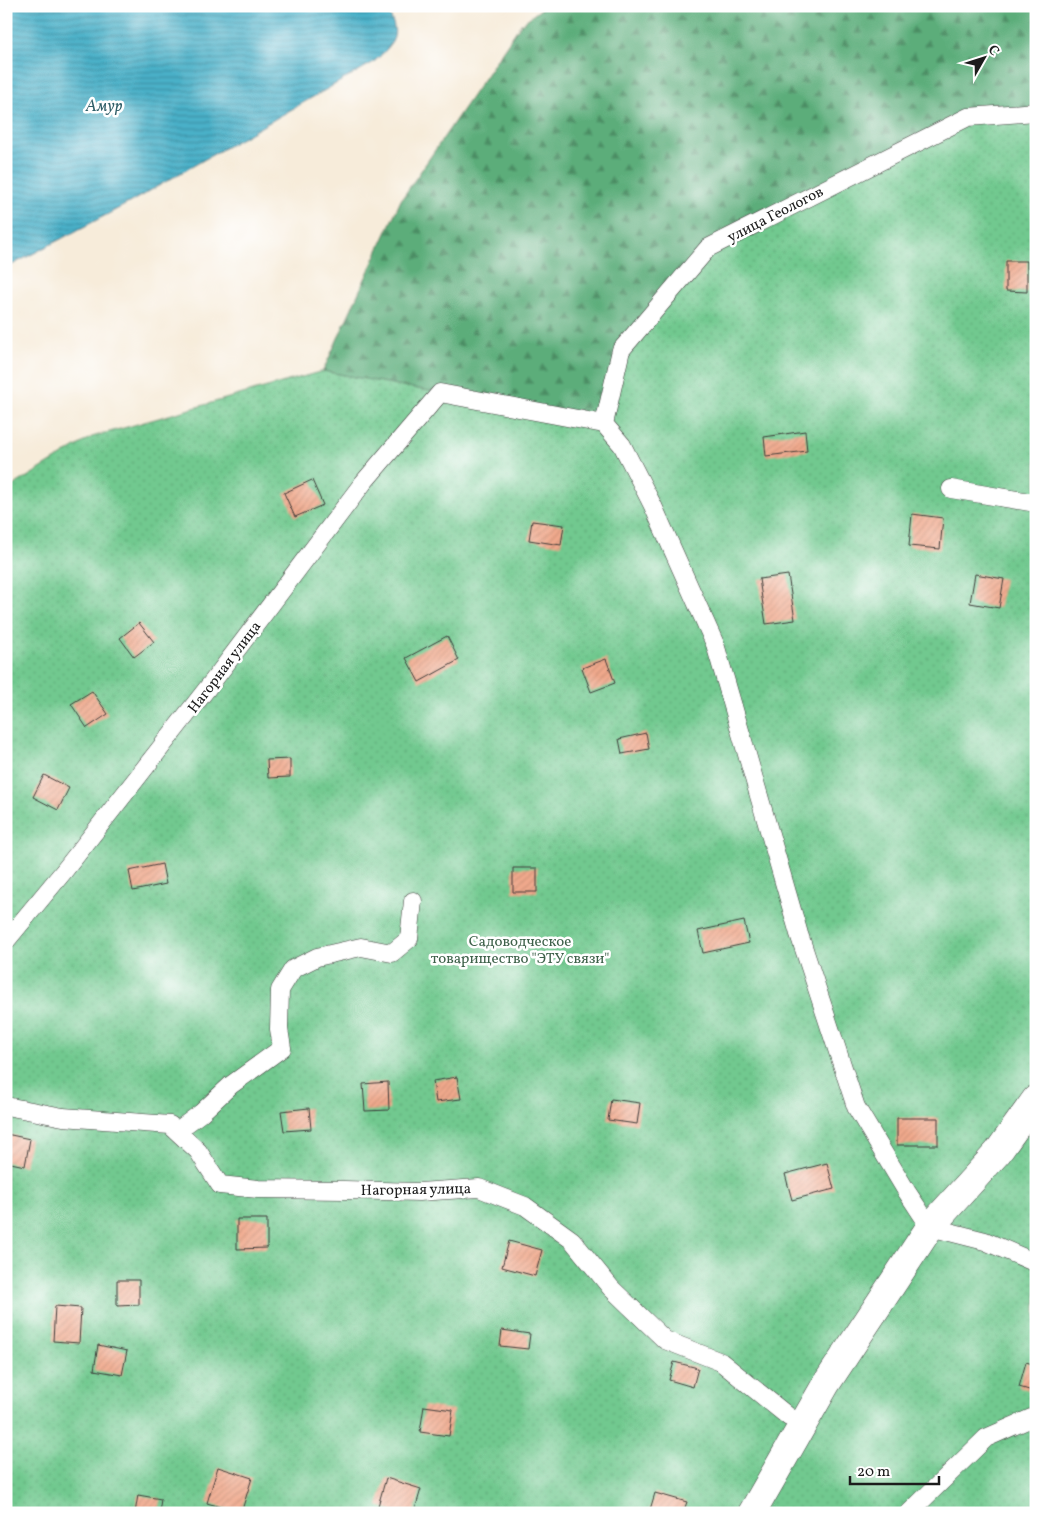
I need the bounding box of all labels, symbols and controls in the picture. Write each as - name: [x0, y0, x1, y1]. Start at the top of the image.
- north arrow: [960, 32, 1010, 82]
- text: С: [983, 41, 1003, 60]
- water label: Амур: [85, 96, 123, 118]
- street label: улица Геологов: [724, 182, 827, 249]
- street label: Нагорная улица: [184, 617, 267, 718]
- park label: Садоводческое товарищество "ЭТУ связи": [431, 932, 609, 970]
- street label: Нагорная улица: [361, 1179, 471, 1202]
- scale bar: [850, 1454, 938, 1486]
- text: 20 m: [857, 1462, 890, 1483]

